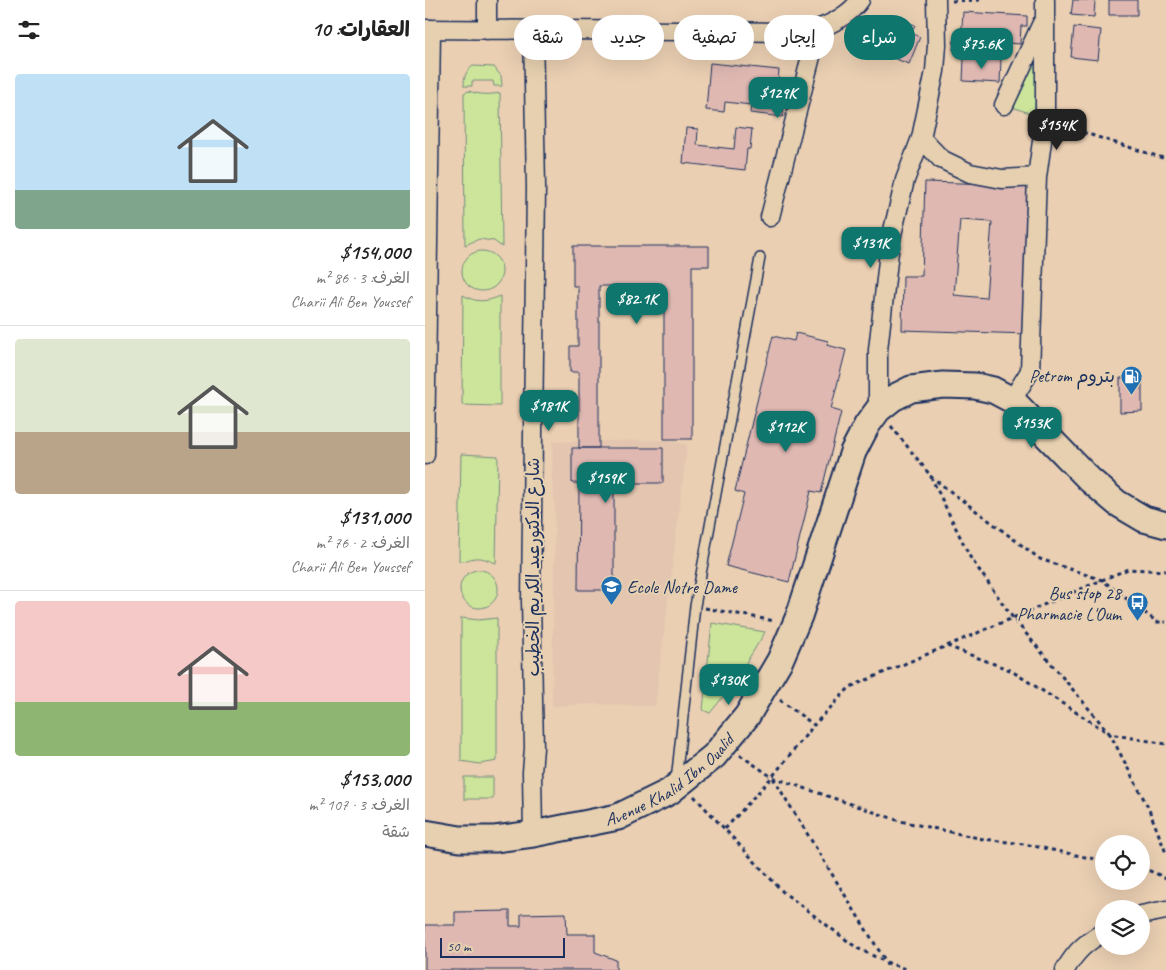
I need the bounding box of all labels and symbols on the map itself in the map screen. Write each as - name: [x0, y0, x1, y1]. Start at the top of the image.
- pin: $75.6K: [941, 28, 1023, 70]
- pin: $129K: [743, 76, 813, 119]
- pin: $154K: [1022, 108, 1092, 151]
- pin: $131K: [836, 226, 906, 269]
- pin: $82.1K: [596, 282, 678, 325]
- fuel station icon: Petrom بتروم: [1119, 364, 1143, 395]
- place label: Petrom بتروم: [1029, 365, 1115, 390]
- pin: $181K: [514, 390, 584, 432]
- pin: $153K: [997, 406, 1067, 449]
- pin: $112K: [751, 410, 821, 453]
- street label: شارع الدكتورعبد الكريم الخطيب: [522, 457, 547, 677]
- pin: $159K: [571, 462, 641, 504]
- school or university icon: Ecole Notre Dame: [599, 575, 623, 606]
- place label: Ecole Notre Dame: [627, 576, 738, 598]
- place label: Bus stop 28 Pharmacie L'Oum: [1017, 582, 1123, 625]
- bus stop icon: Bus stop 28 Pharmacie L'Oum: [1125, 591, 1149, 622]
- pin: $130K: [694, 664, 764, 706]
- street label: Avenue Khalid Ibn Oualid: [603, 727, 740, 830]
- scale bar: [440, 935, 565, 958]

